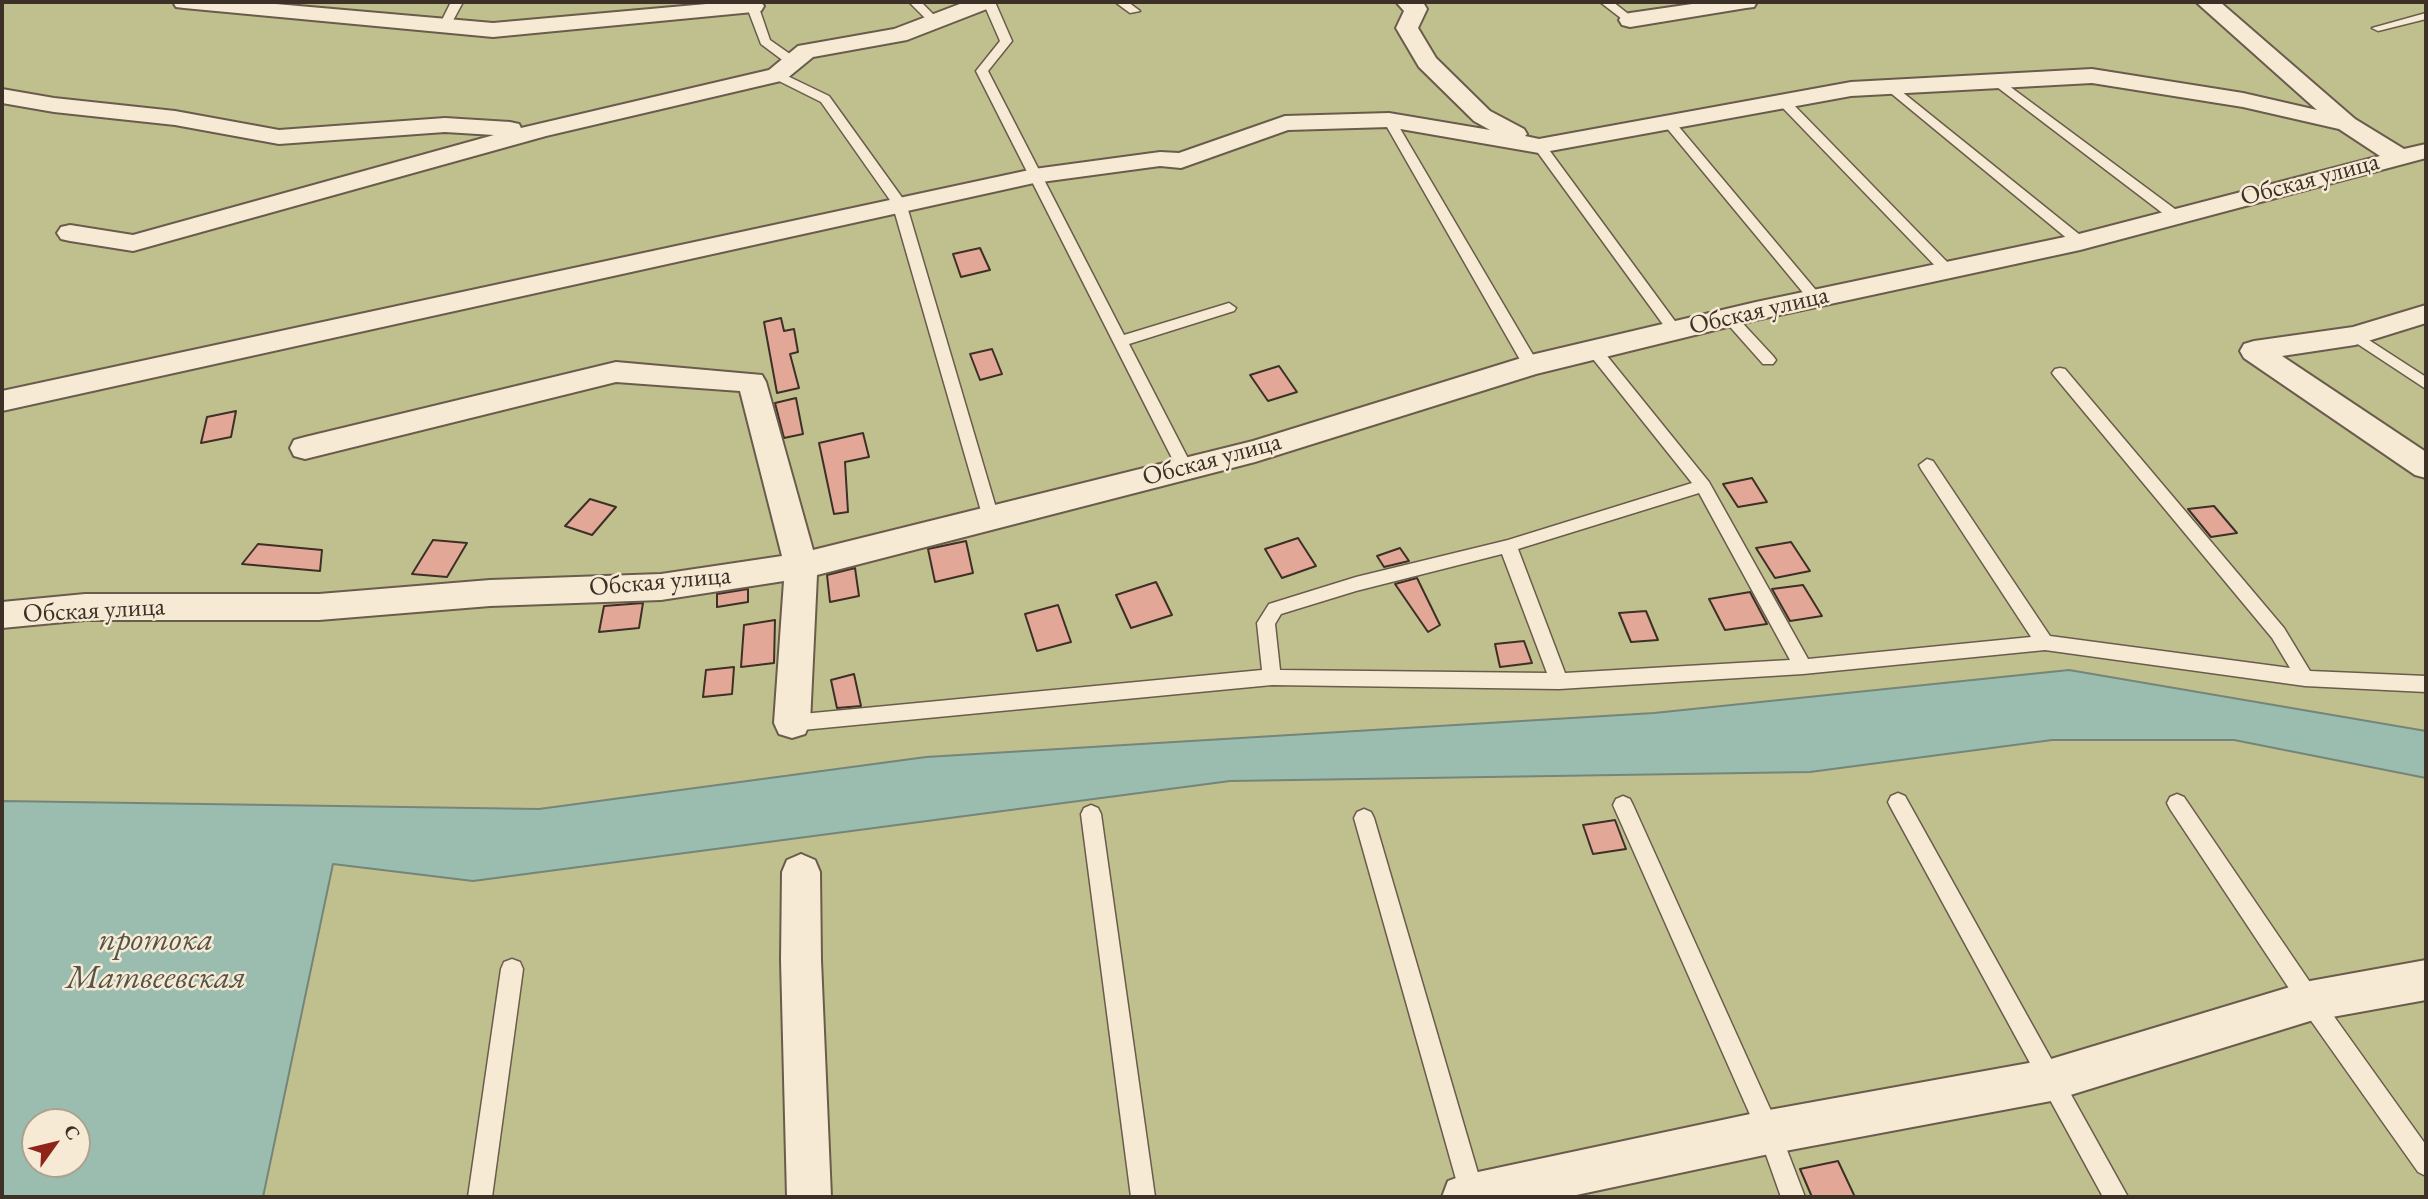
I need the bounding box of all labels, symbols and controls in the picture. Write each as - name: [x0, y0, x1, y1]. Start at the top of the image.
- street label: Обская улица: [2237, 147, 2383, 213]
- street label: Обская улица: [1686, 280, 1832, 342]
- street label: Обская улица: [1139, 427, 1285, 493]
- street label: Обская улица: [588, 560, 732, 604]
- street label: Обская улица: [22, 592, 166, 630]
- water label: протока Матвеевская: [66, 921, 246, 999]
- north arrow: [21, 1108, 91, 1178]
- text: С: [58, 1120, 86, 1145]

